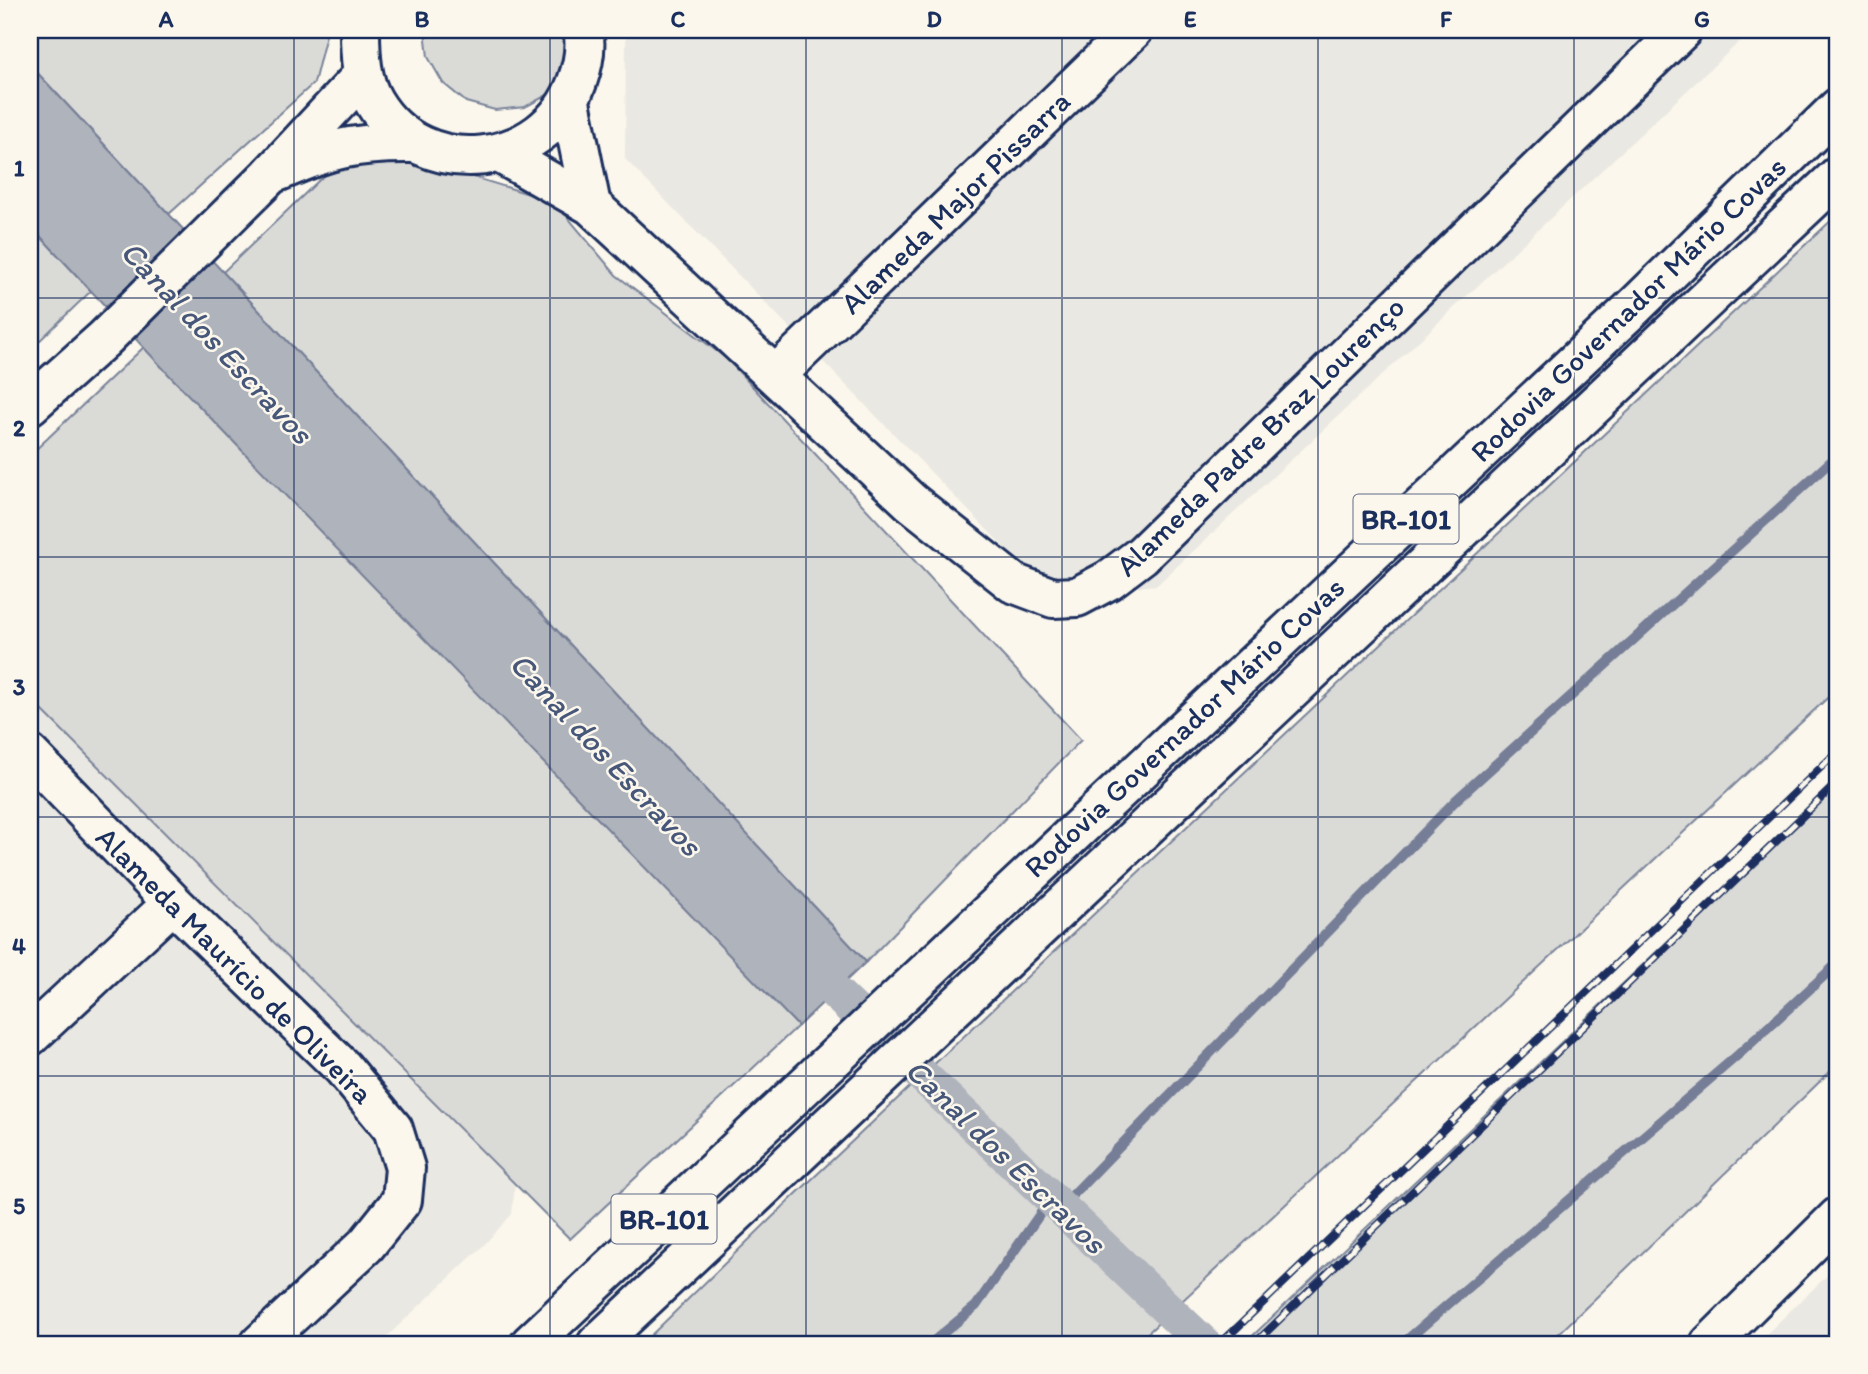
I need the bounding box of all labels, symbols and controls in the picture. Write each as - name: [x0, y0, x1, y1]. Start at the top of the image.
- text: A: [158, 5, 174, 33]
- text: B: [415, 5, 430, 33]
- text: C: [671, 5, 686, 33]
- text: D: [926, 5, 942, 33]
- text: E: [1184, 5, 1197, 33]
- text: F: [1440, 5, 1453, 33]
- text: G: [1694, 5, 1710, 33]
- street label: Alameda Major Pissarra: [832, 82, 1078, 321]
- street label: Rodovia Governador Mário Covas: [1462, 148, 1794, 470]
- text: 1: [14, 154, 25, 182]
- water label: Canal dos Escravos: [113, 232, 322, 453]
- street label: Alameda Padre Braz Lourenço: [1108, 288, 1412, 584]
- text: 2: [13, 414, 26, 442]
- road number: BR-101: [1354, 494, 1458, 544]
- street label: Rodovia Governador Mário Covas: [1016, 569, 1352, 885]
- water label: Canal dos Escravos: [502, 644, 711, 865]
- text: 3: [13, 673, 26, 701]
- street label: Alameda Maurício de Oliveira: [88, 818, 382, 1112]
- text: 4: [12, 932, 26, 960]
- water label: Canal dos Escravos: [898, 1051, 1115, 1263]
- text: 5: [13, 1192, 25, 1220]
- road number: BR-101: [612, 1194, 716, 1244]

